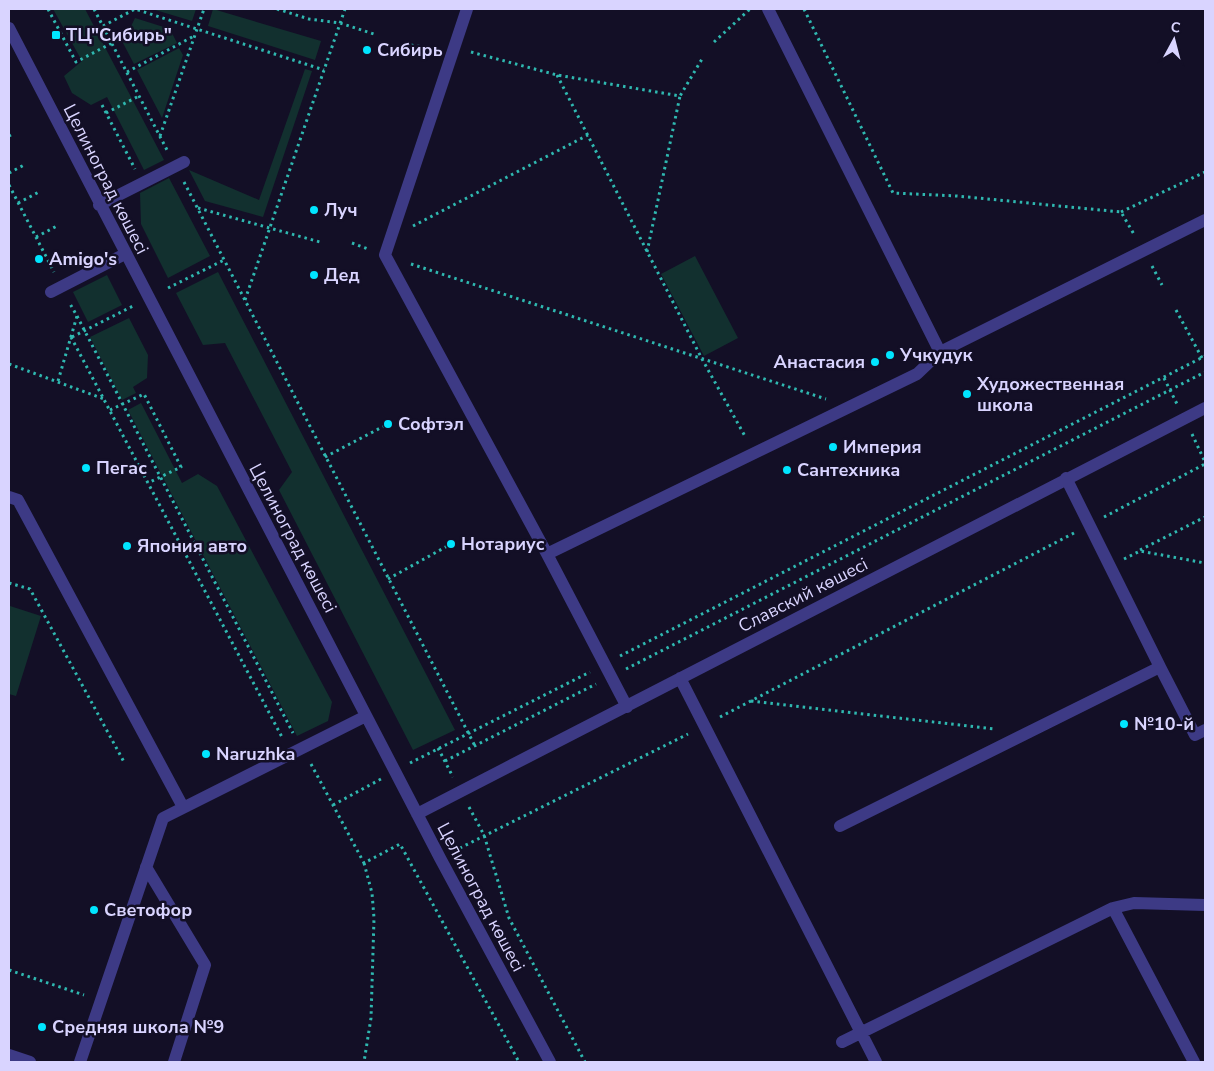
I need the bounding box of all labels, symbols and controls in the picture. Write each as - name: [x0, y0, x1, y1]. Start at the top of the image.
- north arrow: [1149, 15, 1199, 65]
- text: С: [1170, 18, 1182, 38]
- place label: ТЦ"Сибирь": [66, 23, 172, 47]
- marker: ТЦ"Сибирь": [50, 29, 62, 41]
- place label: Сибирь: [377, 38, 443, 62]
- marker: Сибирь: [361, 44, 373, 56]
- street label: Целиноград көшесі: [58, 100, 154, 258]
- place label: Луч: [324, 198, 358, 222]
- marker: Луч: [308, 204, 320, 216]
- place label: Amigo's: [49, 247, 117, 271]
- marker: Amigo's: [33, 253, 45, 265]
- place label: Дед: [324, 263, 360, 287]
- marker: Дед: [308, 269, 320, 281]
- place label: Учкудук: [899, 343, 974, 367]
- marker: Учкудук: [884, 349, 896, 361]
- place label: Анастасия: [773, 350, 865, 374]
- marker: Анастасия: [869, 356, 881, 368]
- place label: Художественная школа: [976, 372, 1124, 417]
- marker: Художественная школа: [961, 388, 973, 400]
- place label: Софтэл: [398, 412, 464, 436]
- marker: Софтэл: [382, 418, 394, 430]
- place label: Империя: [843, 435, 922, 459]
- marker: Империя: [827, 441, 839, 453]
- place label: Пегас: [96, 456, 147, 480]
- place label: Сантехника: [797, 458, 900, 482]
- street label: Целиноград көшесі: [243, 459, 343, 617]
- marker: Пегас: [80, 462, 92, 474]
- marker: Сантехника: [781, 464, 793, 476]
- place label: Нотариус: [461, 532, 545, 556]
- place label: Япония авто: [137, 534, 247, 558]
- marker: Нотариус: [445, 538, 457, 550]
- marker: Япония авто: [121, 540, 133, 552]
- street label: Славский көшесі: [734, 552, 872, 638]
- place label: №10-й: [1134, 712, 1194, 736]
- marker: №10-й: [1118, 718, 1130, 730]
- place label: Naruzhka: [216, 742, 295, 766]
- marker: Naruzhka: [200, 748, 212, 760]
- street label: Целиноград көшесі: [431, 818, 531, 976]
- place label: Светофор: [104, 898, 192, 922]
- marker: Светофор: [88, 904, 100, 916]
- place label: Средняя школа №9: [52, 1015, 224, 1039]
- marker: Средняя школа №9: [36, 1021, 48, 1033]

